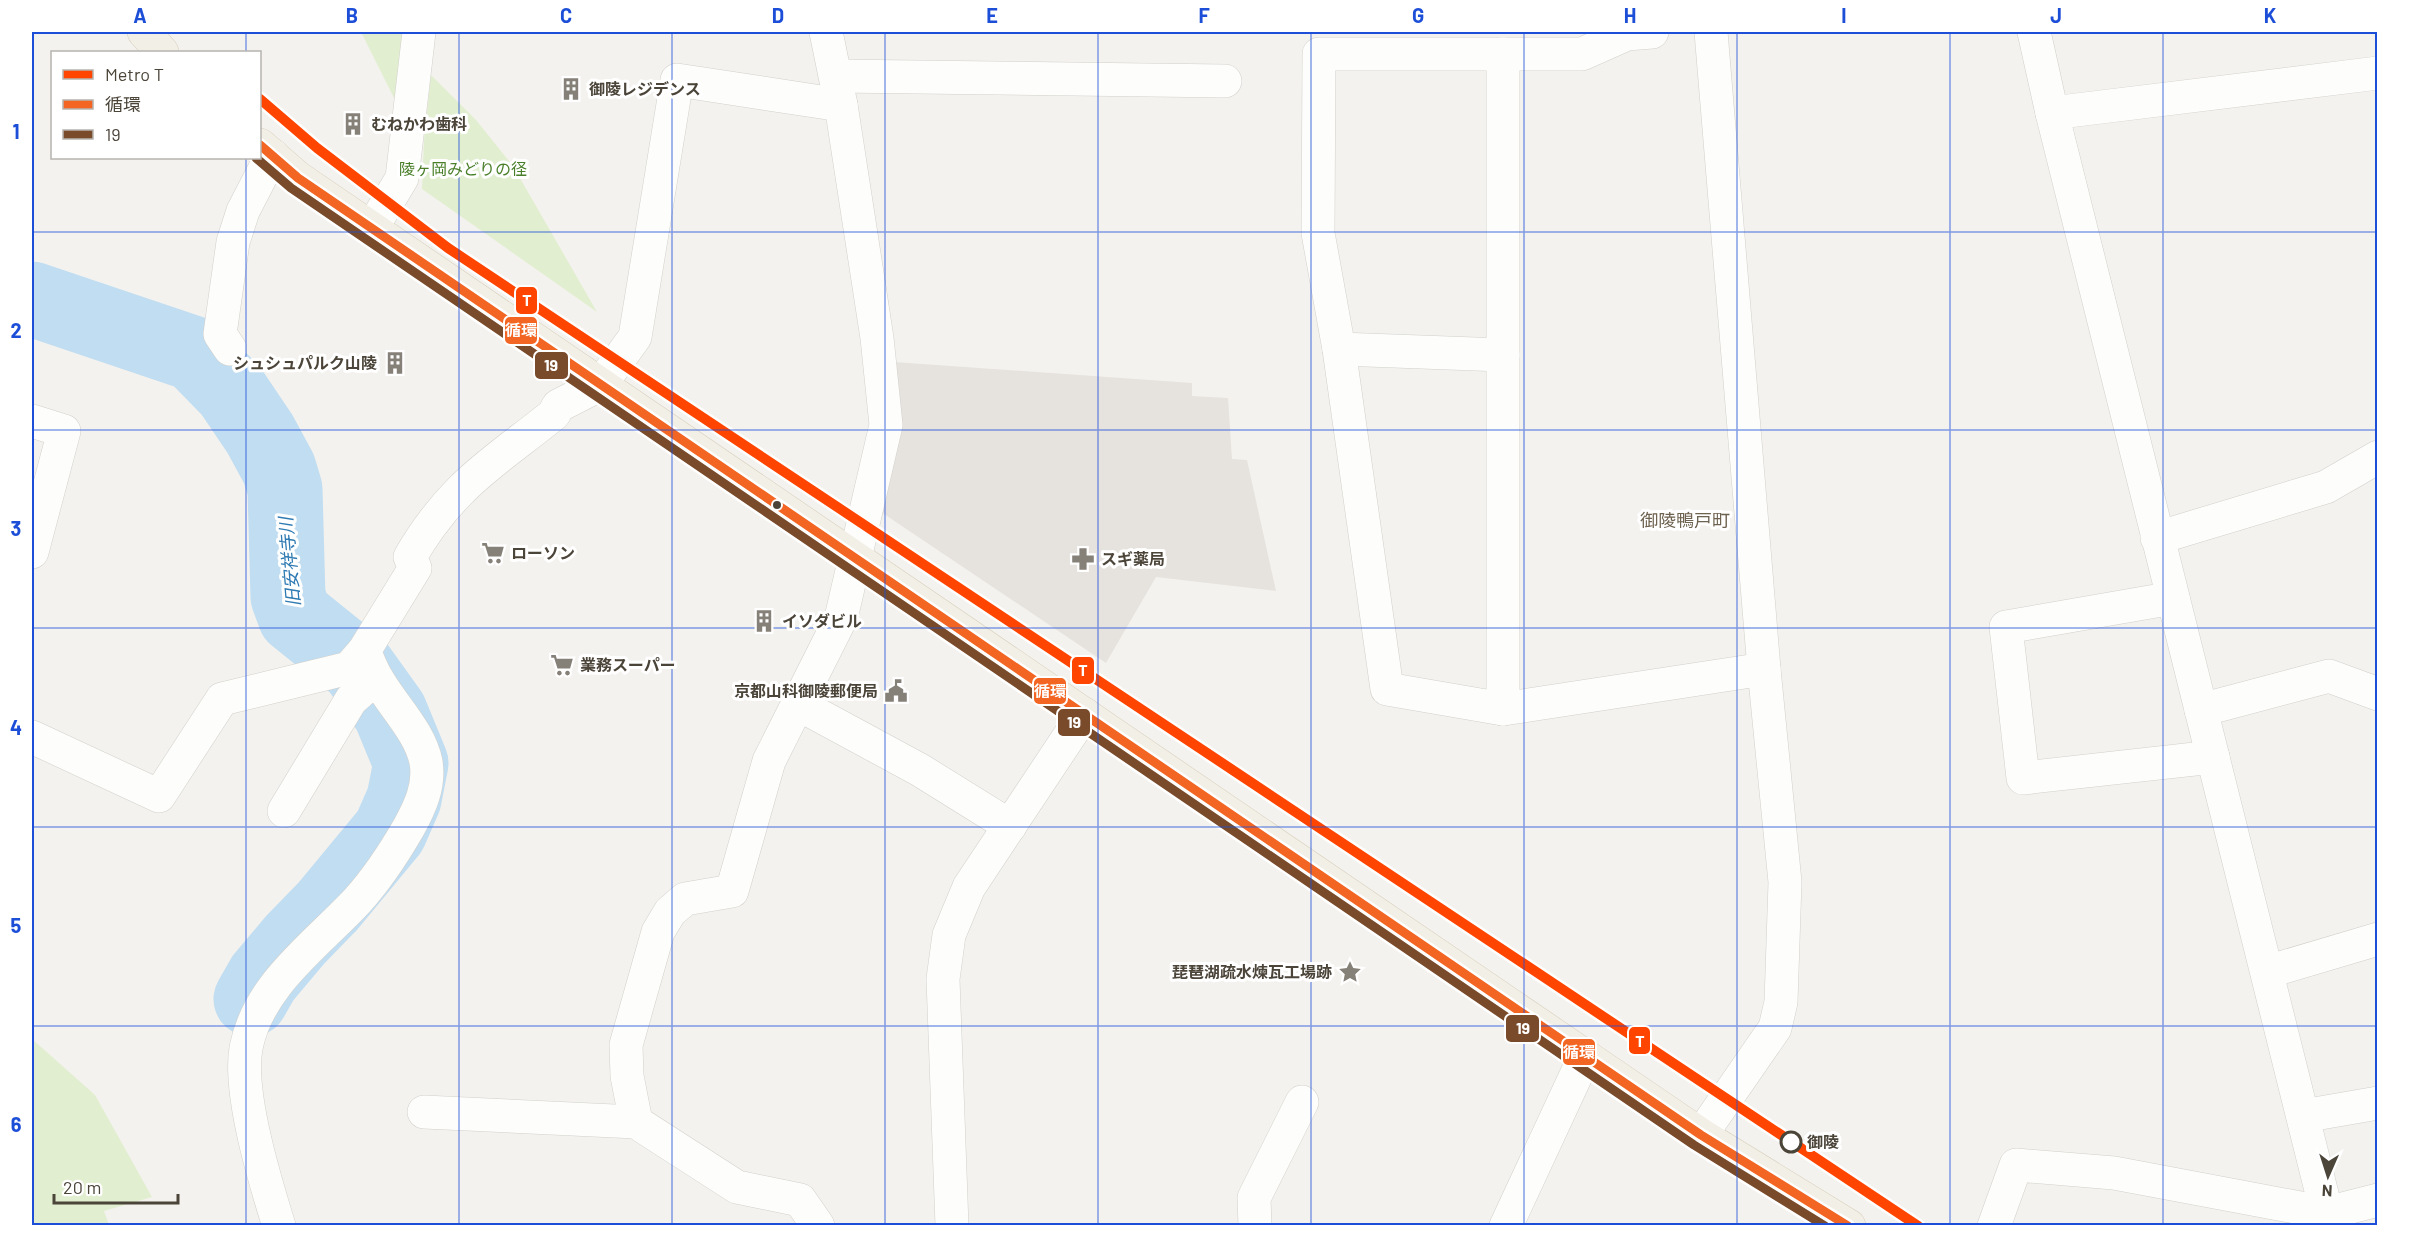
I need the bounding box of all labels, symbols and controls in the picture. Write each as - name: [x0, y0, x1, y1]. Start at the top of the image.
- text: A: [133, 3, 147, 27]
- text: B: [346, 3, 358, 27]
- text: C: [560, 3, 572, 27]
- text: D: [772, 3, 784, 27]
- text: E: [986, 3, 998, 27]
- text: F: [1198, 3, 1210, 27]
- text: G: [1412, 3, 1424, 27]
- text: H: [1624, 3, 1636, 27]
- text: I: [1841, 3, 1847, 27]
- text: J: [2050, 3, 2062, 27]
- text: K: [2264, 3, 2277, 27]
- legend: [51, 51, 261, 159]
- text: Metro T: [105, 63, 164, 85]
- building icon: 御陵レジデンス: [558, 76, 584, 102]
- place label: 御陵レジデンス: [589, 79, 701, 98]
- text: 循環: [105, 93, 141, 115]
- building icon: むねかわ歯科: [340, 111, 366, 137]
- place label: むねかわ歯科: [371, 114, 467, 133]
- text: 1: [12, 119, 20, 143]
- text: 19: [105, 123, 121, 145]
- park label: 陵ヶ岡みどりの径: [399, 159, 527, 178]
- line badge: T: [515, 286, 538, 315]
- text: T: [522, 290, 532, 309]
- line badge: 循環: [504, 316, 538, 345]
- text: 2: [10, 318, 22, 342]
- text: 循環: [505, 320, 537, 339]
- building icon: シュシュパルク山陵: [382, 350, 408, 376]
- line badge: 19: [534, 351, 569, 380]
- place label: シュシュパルク山陵: [233, 353, 377, 372]
- text: 19: [544, 355, 558, 374]
- unlabelled marker: [771, 499, 783, 511]
- district label: 御陵鴨戸町: [1640, 509, 1730, 531]
- water label: 旧安祥寺川: [274, 514, 304, 608]
- text: 3: [11, 516, 21, 540]
- supermarket icon: ローソン: [480, 540, 506, 566]
- place label: ローソン: [511, 543, 575, 562]
- pharmacy icon: スギ薬局: [1070, 546, 1096, 572]
- place label: スギ薬局: [1101, 549, 1165, 568]
- building icon: イソダビル: [751, 608, 777, 634]
- place label: イソダビル: [782, 611, 862, 630]
- supermarket icon: 業務スーパー: [549, 652, 575, 678]
- place label: 業務スーパー: [580, 655, 676, 674]
- line badge: T: [1071, 656, 1095, 685]
- text: T: [1078, 660, 1088, 679]
- line badge: 循環: [1033, 677, 1067, 705]
- public building icon: 京都山科御陵郵便局: [883, 678, 909, 704]
- place label: 京都山科御陵郵便局: [734, 681, 878, 700]
- text: 循環: [1034, 681, 1066, 700]
- line badge: 19: [1057, 708, 1091, 737]
- text: 19: [1067, 712, 1081, 731]
- text: 4: [10, 715, 22, 739]
- text: 5: [11, 913, 22, 937]
- place icon: 琵琶湖疏水煉瓦工場跡: [1337, 959, 1363, 985]
- place label: 琵琶湖疏水煉瓦工場跡: [1172, 962, 1332, 981]
- line badge: 19: [1505, 1014, 1540, 1043]
- text: 19: [1516, 1018, 1530, 1037]
- line badge: T: [1628, 1026, 1651, 1055]
- text: T: [1635, 1031, 1645, 1050]
- line badge: 循環: [1562, 1038, 1596, 1066]
- text: 循環: [1563, 1042, 1595, 1061]
- text: 6: [11, 1112, 22, 1136]
- marker: 御陵: [1780, 1131, 1802, 1153]
- place label: 御陵: [1807, 1132, 1839, 1151]
- north arrow: [2298, 1146, 2358, 1206]
- scale bar: [54, 1167, 178, 1205]
- text: 20 m: [63, 1176, 101, 1198]
- text: N: [2321, 1182, 2333, 1201]

